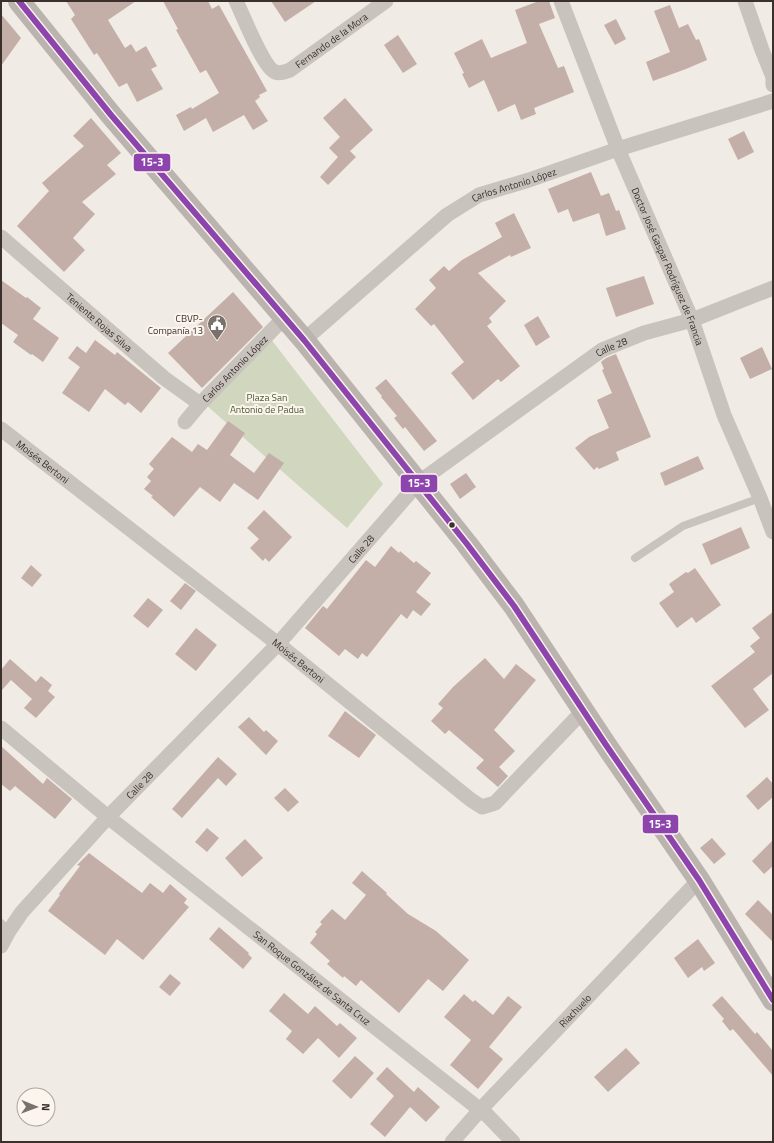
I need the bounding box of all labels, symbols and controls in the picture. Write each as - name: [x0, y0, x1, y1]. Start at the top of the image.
- street label: Fernando de la Mora: [292, 9, 371, 72]
- line badge: 15-3: [133, 153, 171, 172]
- text: 15-3: [141, 154, 163, 170]
- street label: Carlos Antonio López: [468, 163, 559, 206]
- street label: Doctor José Gaspar Rodríguez de Francia: [628, 185, 707, 347]
- street label: Teniente Rojas Silva: [63, 289, 136, 355]
- place label: CBVP- Companía 13: [148, 311, 203, 338]
- public building icon: CBVP- Companía 13: [206, 313, 228, 341]
- street label: Carlos Antonio López: [198, 331, 271, 405]
- street label: Calle 28: [592, 333, 630, 360]
- park label: Plaza San Antonio de Padua: [230, 390, 304, 417]
- street label: Moisés Bertoni: [13, 436, 73, 487]
- line badge: 15-3: [400, 474, 438, 493]
- text: 15-3: [408, 475, 430, 491]
- unlabelled marker: [447, 520, 457, 530]
- street label: Calle 28: [344, 531, 378, 566]
- street label: Moisés Bertoni: [269, 635, 328, 686]
- street label: Calle 28: [122, 768, 157, 802]
- line badge: 15-3: [642, 814, 679, 834]
- text: 15-3: [649, 816, 671, 832]
- street label: San Roque González de Santa Cruz: [250, 927, 374, 1029]
- street label: Riachuelo: [555, 990, 594, 1030]
- north arrow: [16, 1087, 56, 1127]
- text: N: [38, 1103, 54, 1111]

